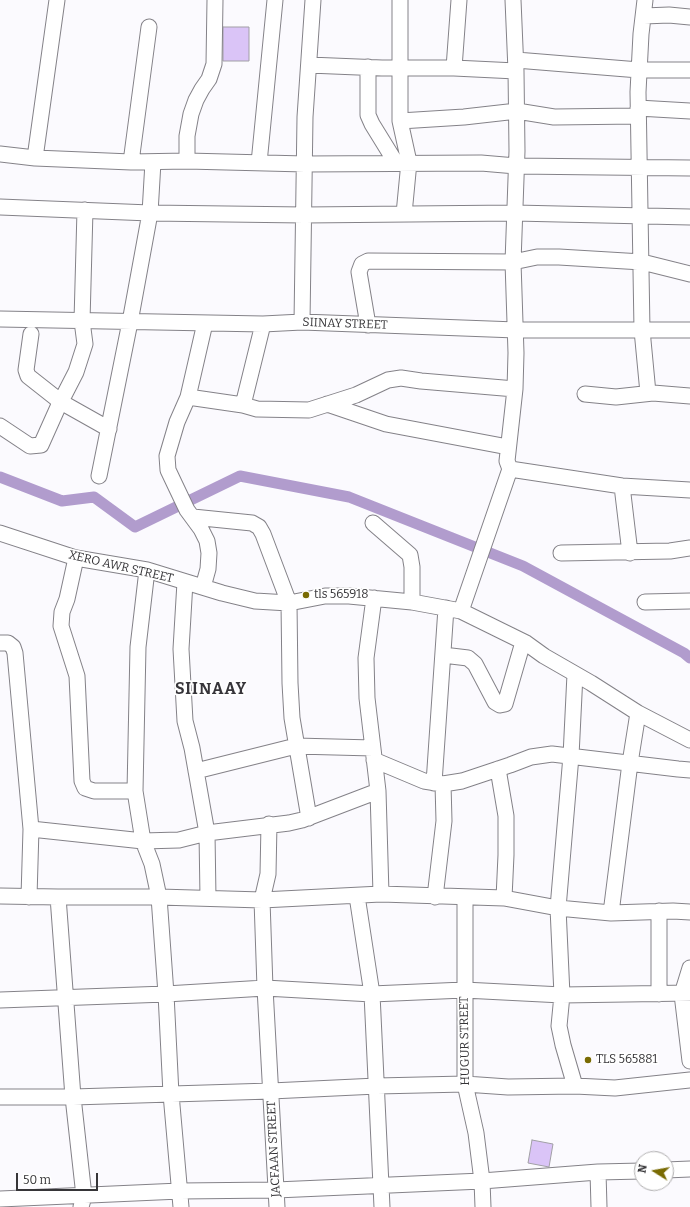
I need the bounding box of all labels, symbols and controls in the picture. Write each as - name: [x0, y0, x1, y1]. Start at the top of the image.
- street label: SIINAY STREET: [302, 315, 388, 333]
- street label: XERO AWR STREET: [67, 548, 175, 586]
- place label: tls 565918: [314, 588, 368, 602]
- marker: tls 565918: [301, 590, 311, 600]
- district label: SIINAAY: [175, 680, 247, 700]
- street label: HUGUR STREET: [457, 996, 473, 1086]
- place label: TLS 565881: [596, 1053, 657, 1067]
- marker: TLS 565881: [583, 1055, 593, 1065]
- street label: JACFAAN STREET: [264, 1100, 284, 1198]
- north arrow: [634, 1151, 674, 1191]
- text: N: [636, 1163, 650, 1174]
- scale bar: [18, 1165, 100, 1191]
- text: 50 m: [23, 1173, 51, 1187]

